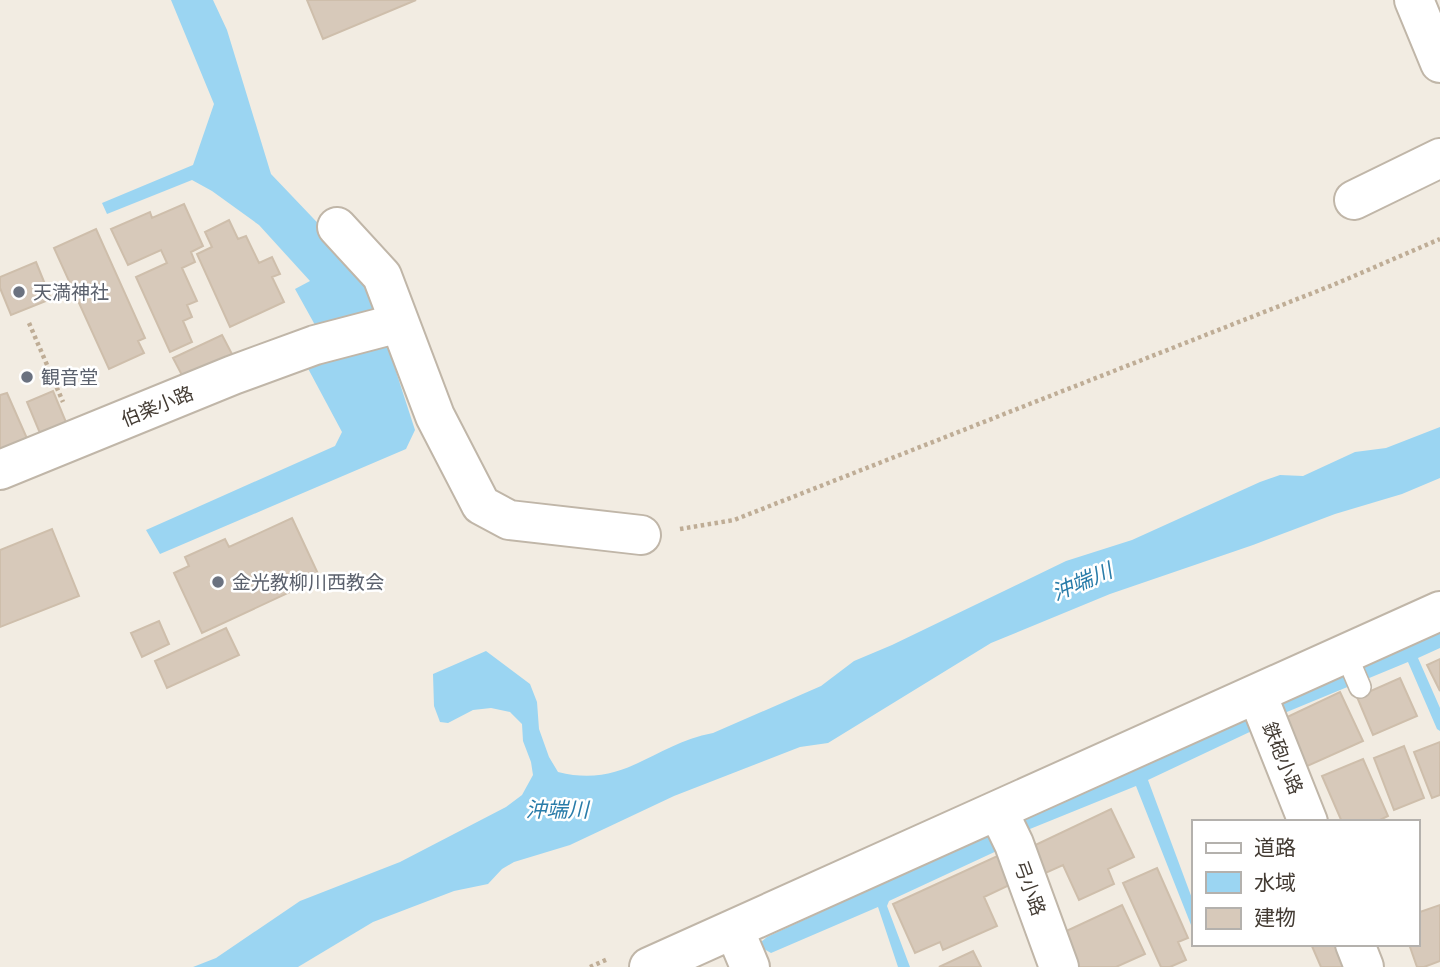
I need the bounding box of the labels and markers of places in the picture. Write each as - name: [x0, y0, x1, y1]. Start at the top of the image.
- place label: 天満神社: [33, 281, 109, 303]
- marker: 天満神社: [11, 284, 27, 300]
- place label: 観音堂: [41, 366, 98, 388]
- marker: 観音堂: [19, 369, 35, 385]
- place label: 金光教柳川西教会: [232, 571, 384, 593]
- marker: 金光教柳川西教会: [210, 574, 226, 590]

